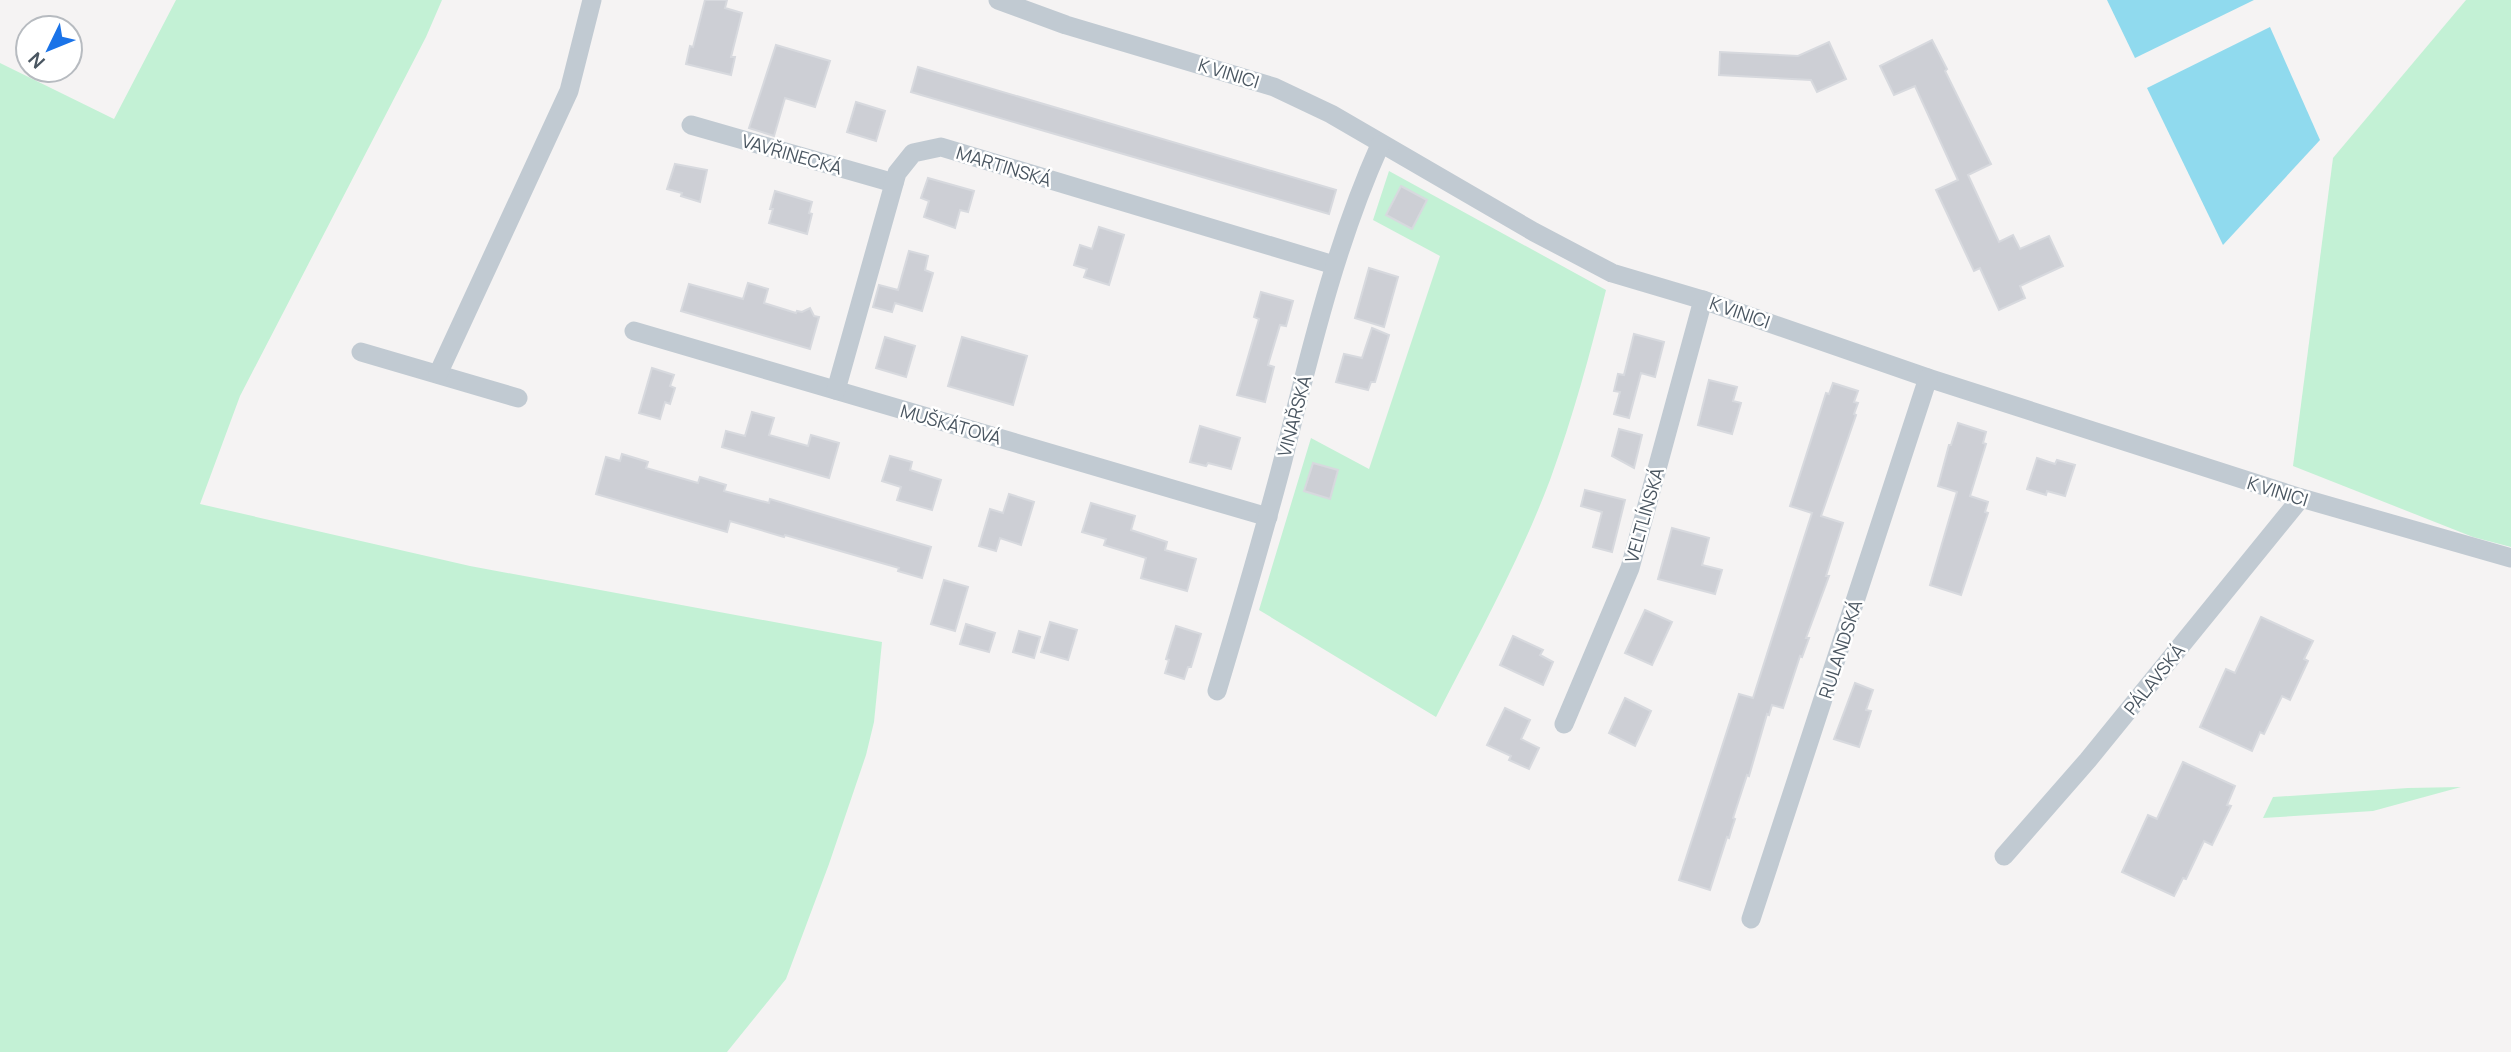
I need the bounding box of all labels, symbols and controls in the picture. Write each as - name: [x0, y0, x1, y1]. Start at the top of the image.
- north arrow: [14, 14, 84, 84]
- text: N: [22, 47, 51, 74]
- street label: K VINICI: [1196, 52, 1262, 94]
- street label: VAVŘINECKÁ: [739, 128, 846, 180]
- street label: MARTINSKÁ: [953, 140, 1055, 192]
- street label: K VINICI: [1706, 290, 1774, 334]
- street label: VINAŘSKÁ: [1272, 372, 1317, 459]
- street label: MUŠKÁTOVÁ: [898, 398, 1005, 450]
- street label: VELTLÍNSKÁ: [1619, 464, 1669, 565]
- street label: K VINICI: [2245, 470, 2311, 512]
- street label: RULANDSKÁ: [1813, 596, 1867, 701]
- street label: PÁLAVSKÁ: [2118, 638, 2190, 719]

